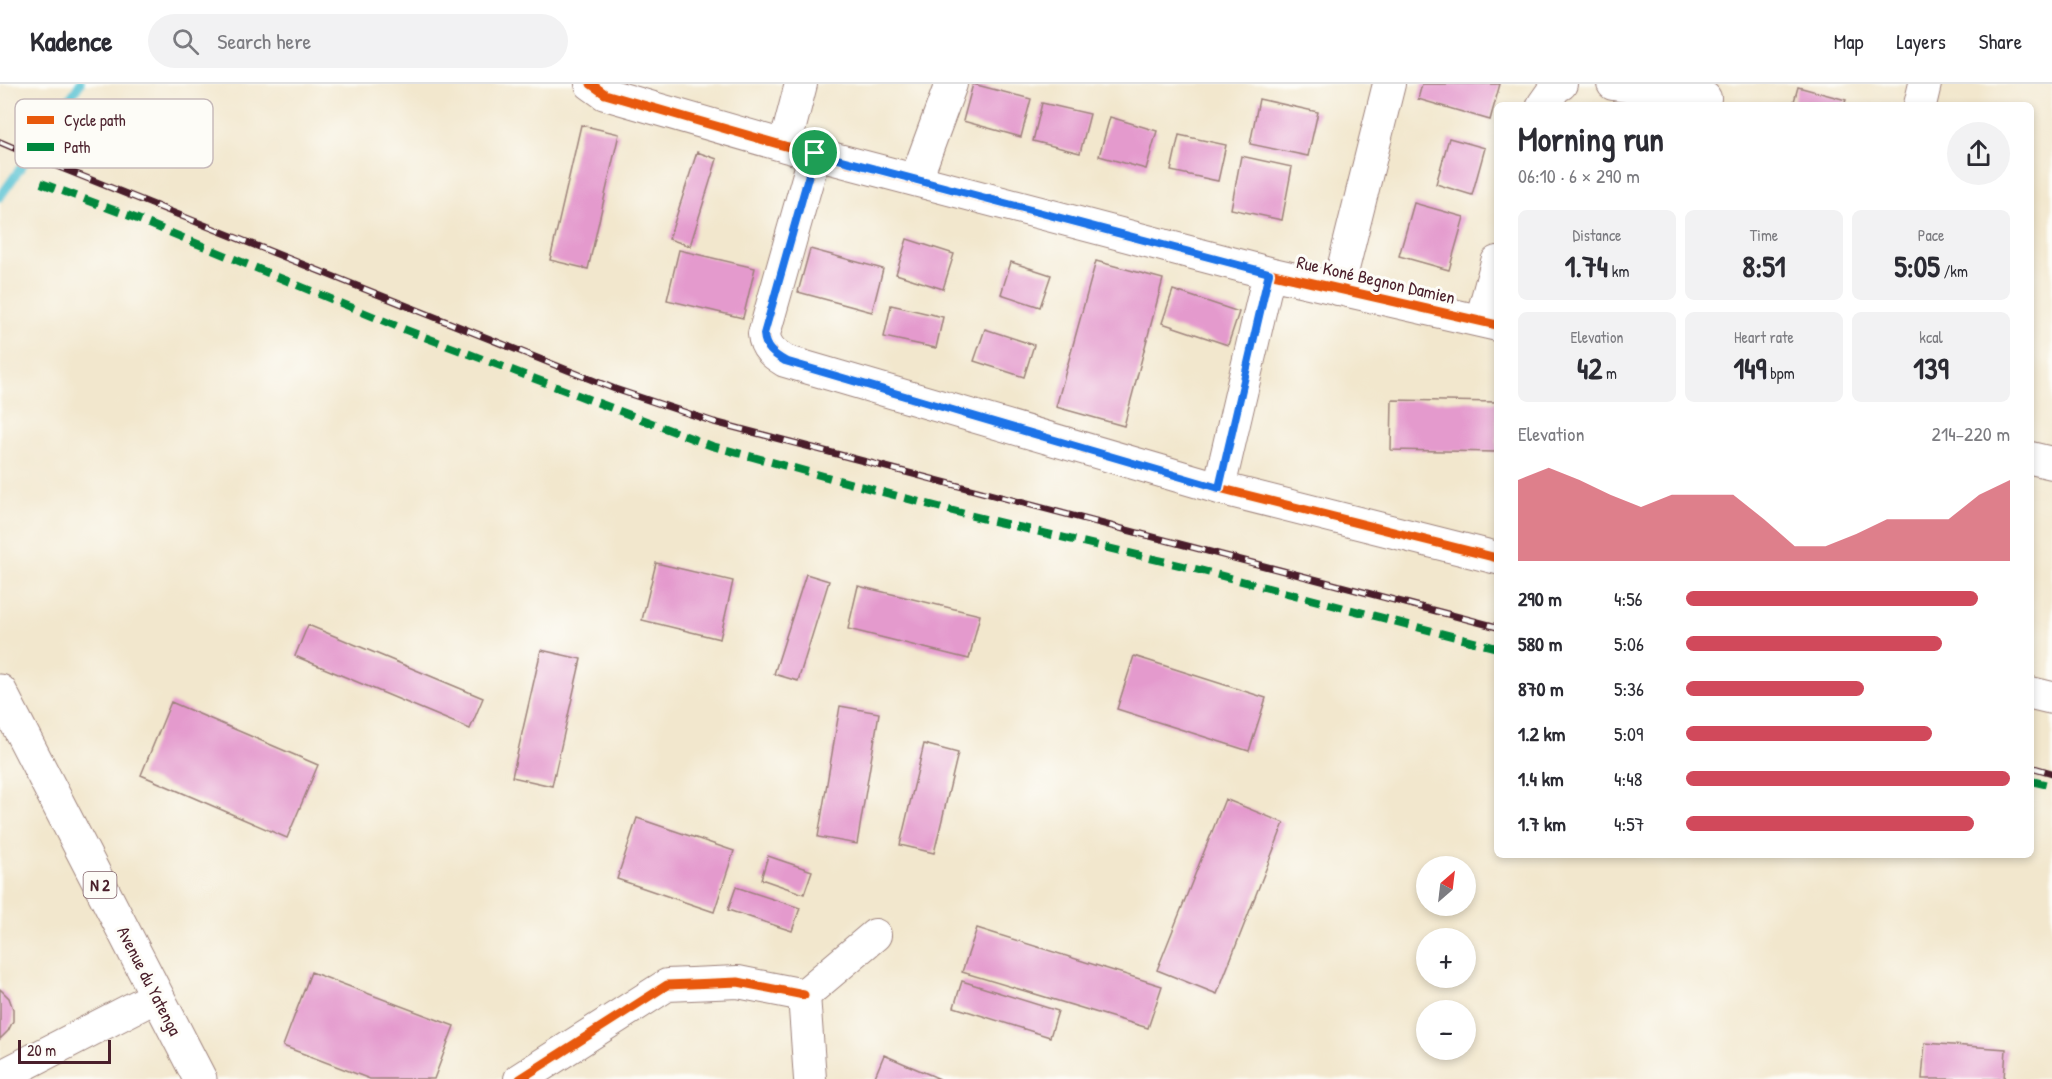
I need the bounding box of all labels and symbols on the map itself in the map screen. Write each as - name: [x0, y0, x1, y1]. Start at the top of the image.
- legend: [15, 99, 213, 168]
- text: Cycle path: [64, 109, 126, 131]
- pin: [789, 127, 840, 178]
- text: Path: [64, 136, 90, 158]
- street label: Rue Koné Begnon Damien: [1294, 249, 1458, 310]
- north arrow: [1416, 856, 1476, 916]
- road number: N 2: [84, 872, 116, 898]
- street label: Avenue du Yatenga: [111, 922, 188, 1040]
- scale bar: [18, 1037, 111, 1064]

